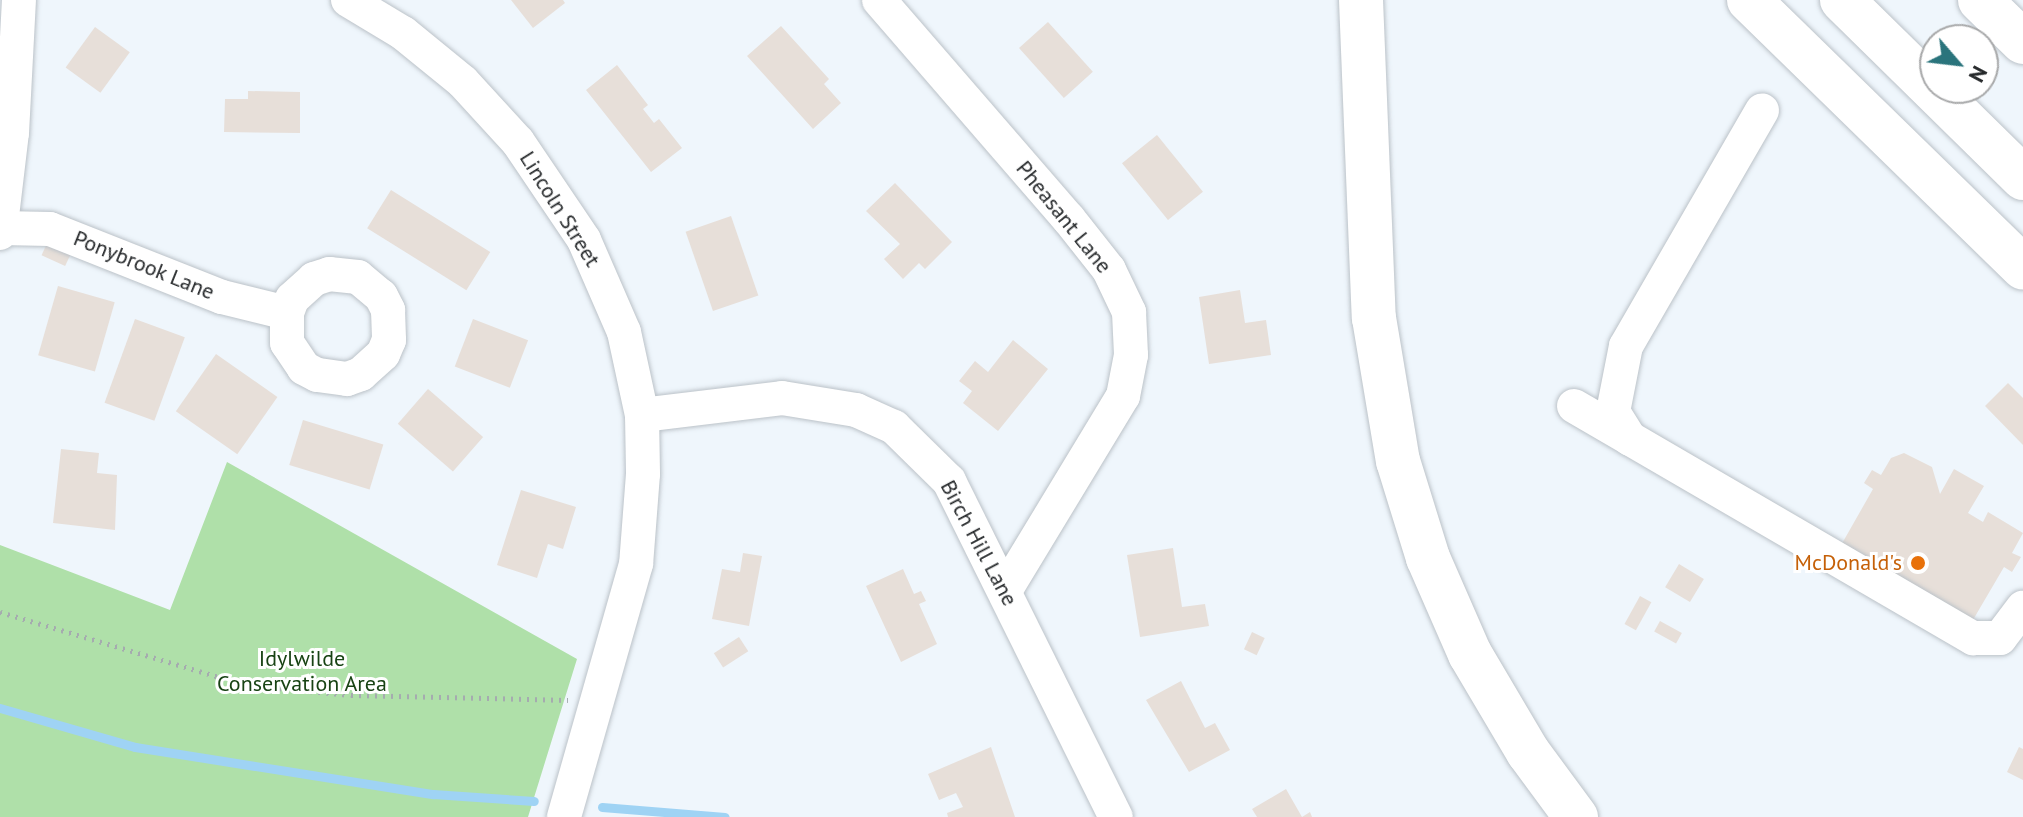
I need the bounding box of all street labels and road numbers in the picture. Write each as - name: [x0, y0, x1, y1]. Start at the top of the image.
- street label: Lincoln Street: [514, 146, 606, 272]
- street label: Pheasant Lane: [1011, 155, 1117, 279]
- street label: Ponybrook Lane: [70, 225, 218, 305]
- street label: Birch Hill Lane: [935, 476, 1023, 610]

